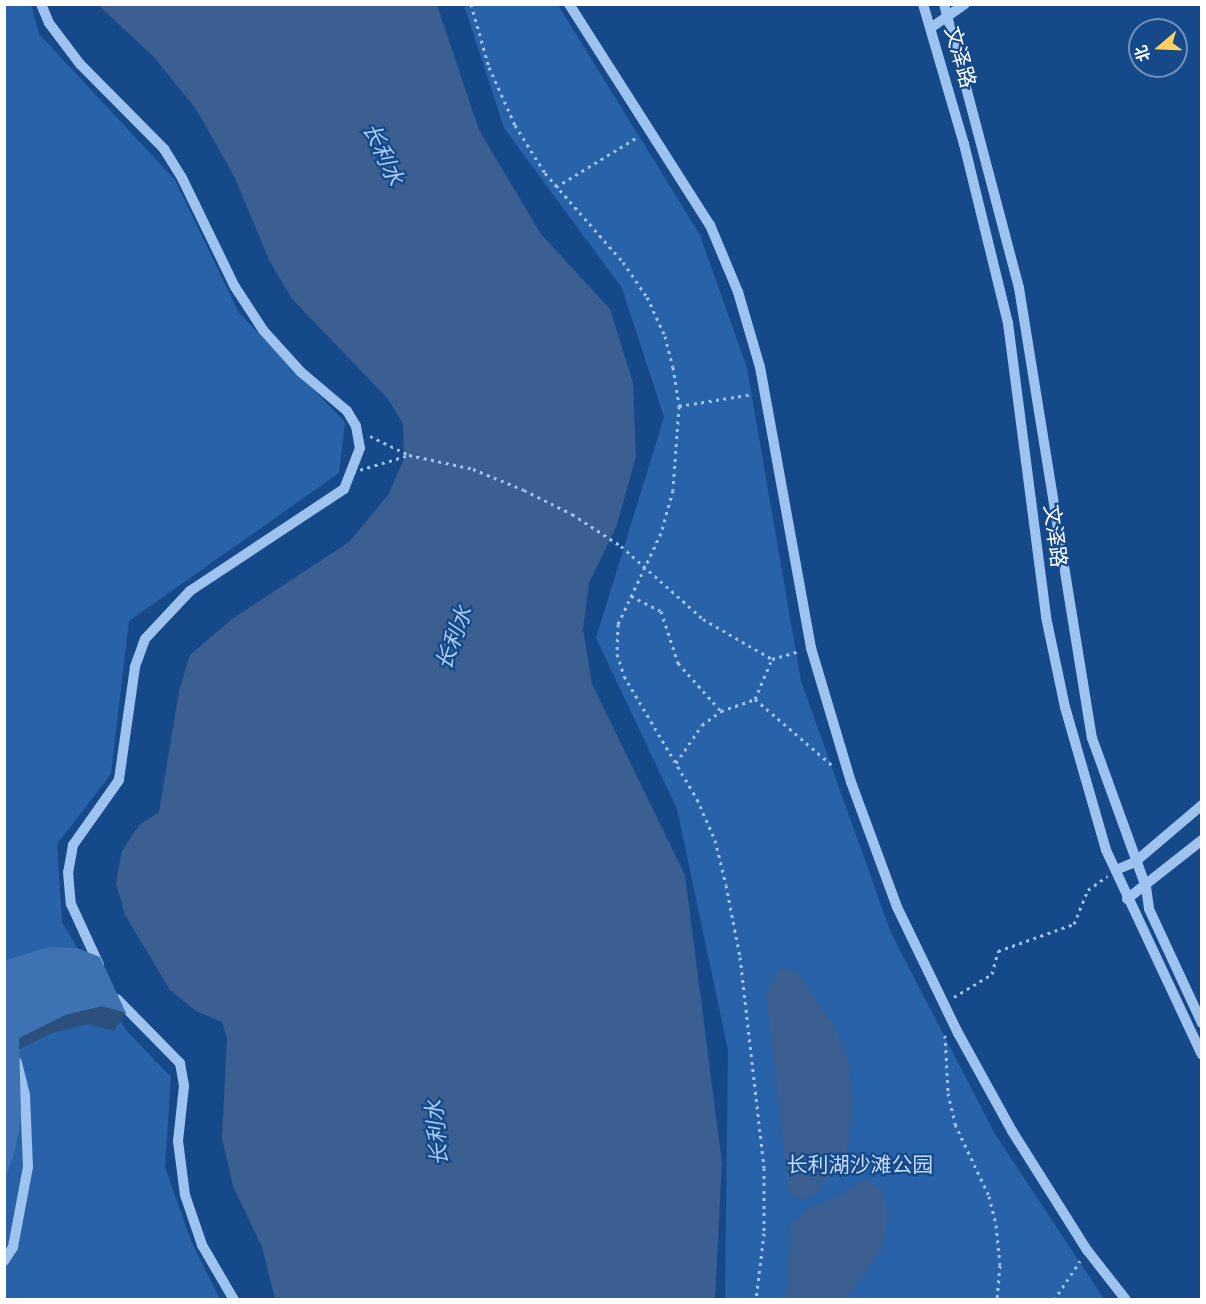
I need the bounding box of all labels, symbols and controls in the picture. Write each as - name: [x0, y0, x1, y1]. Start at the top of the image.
- north arrow: [1128, 18, 1188, 78]
- street label: 文泽路: [939, 23, 981, 91]
- text: 北: [1129, 42, 1156, 65]
- water label: 长利水: [357, 119, 409, 189]
- street label: 文泽路: [1039, 503, 1071, 569]
- water label: 长利水: [430, 602, 478, 674]
- water label: 长利水: [421, 1099, 453, 1167]
- park label: 长利湖沙滩公园: [787, 1152, 933, 1178]

